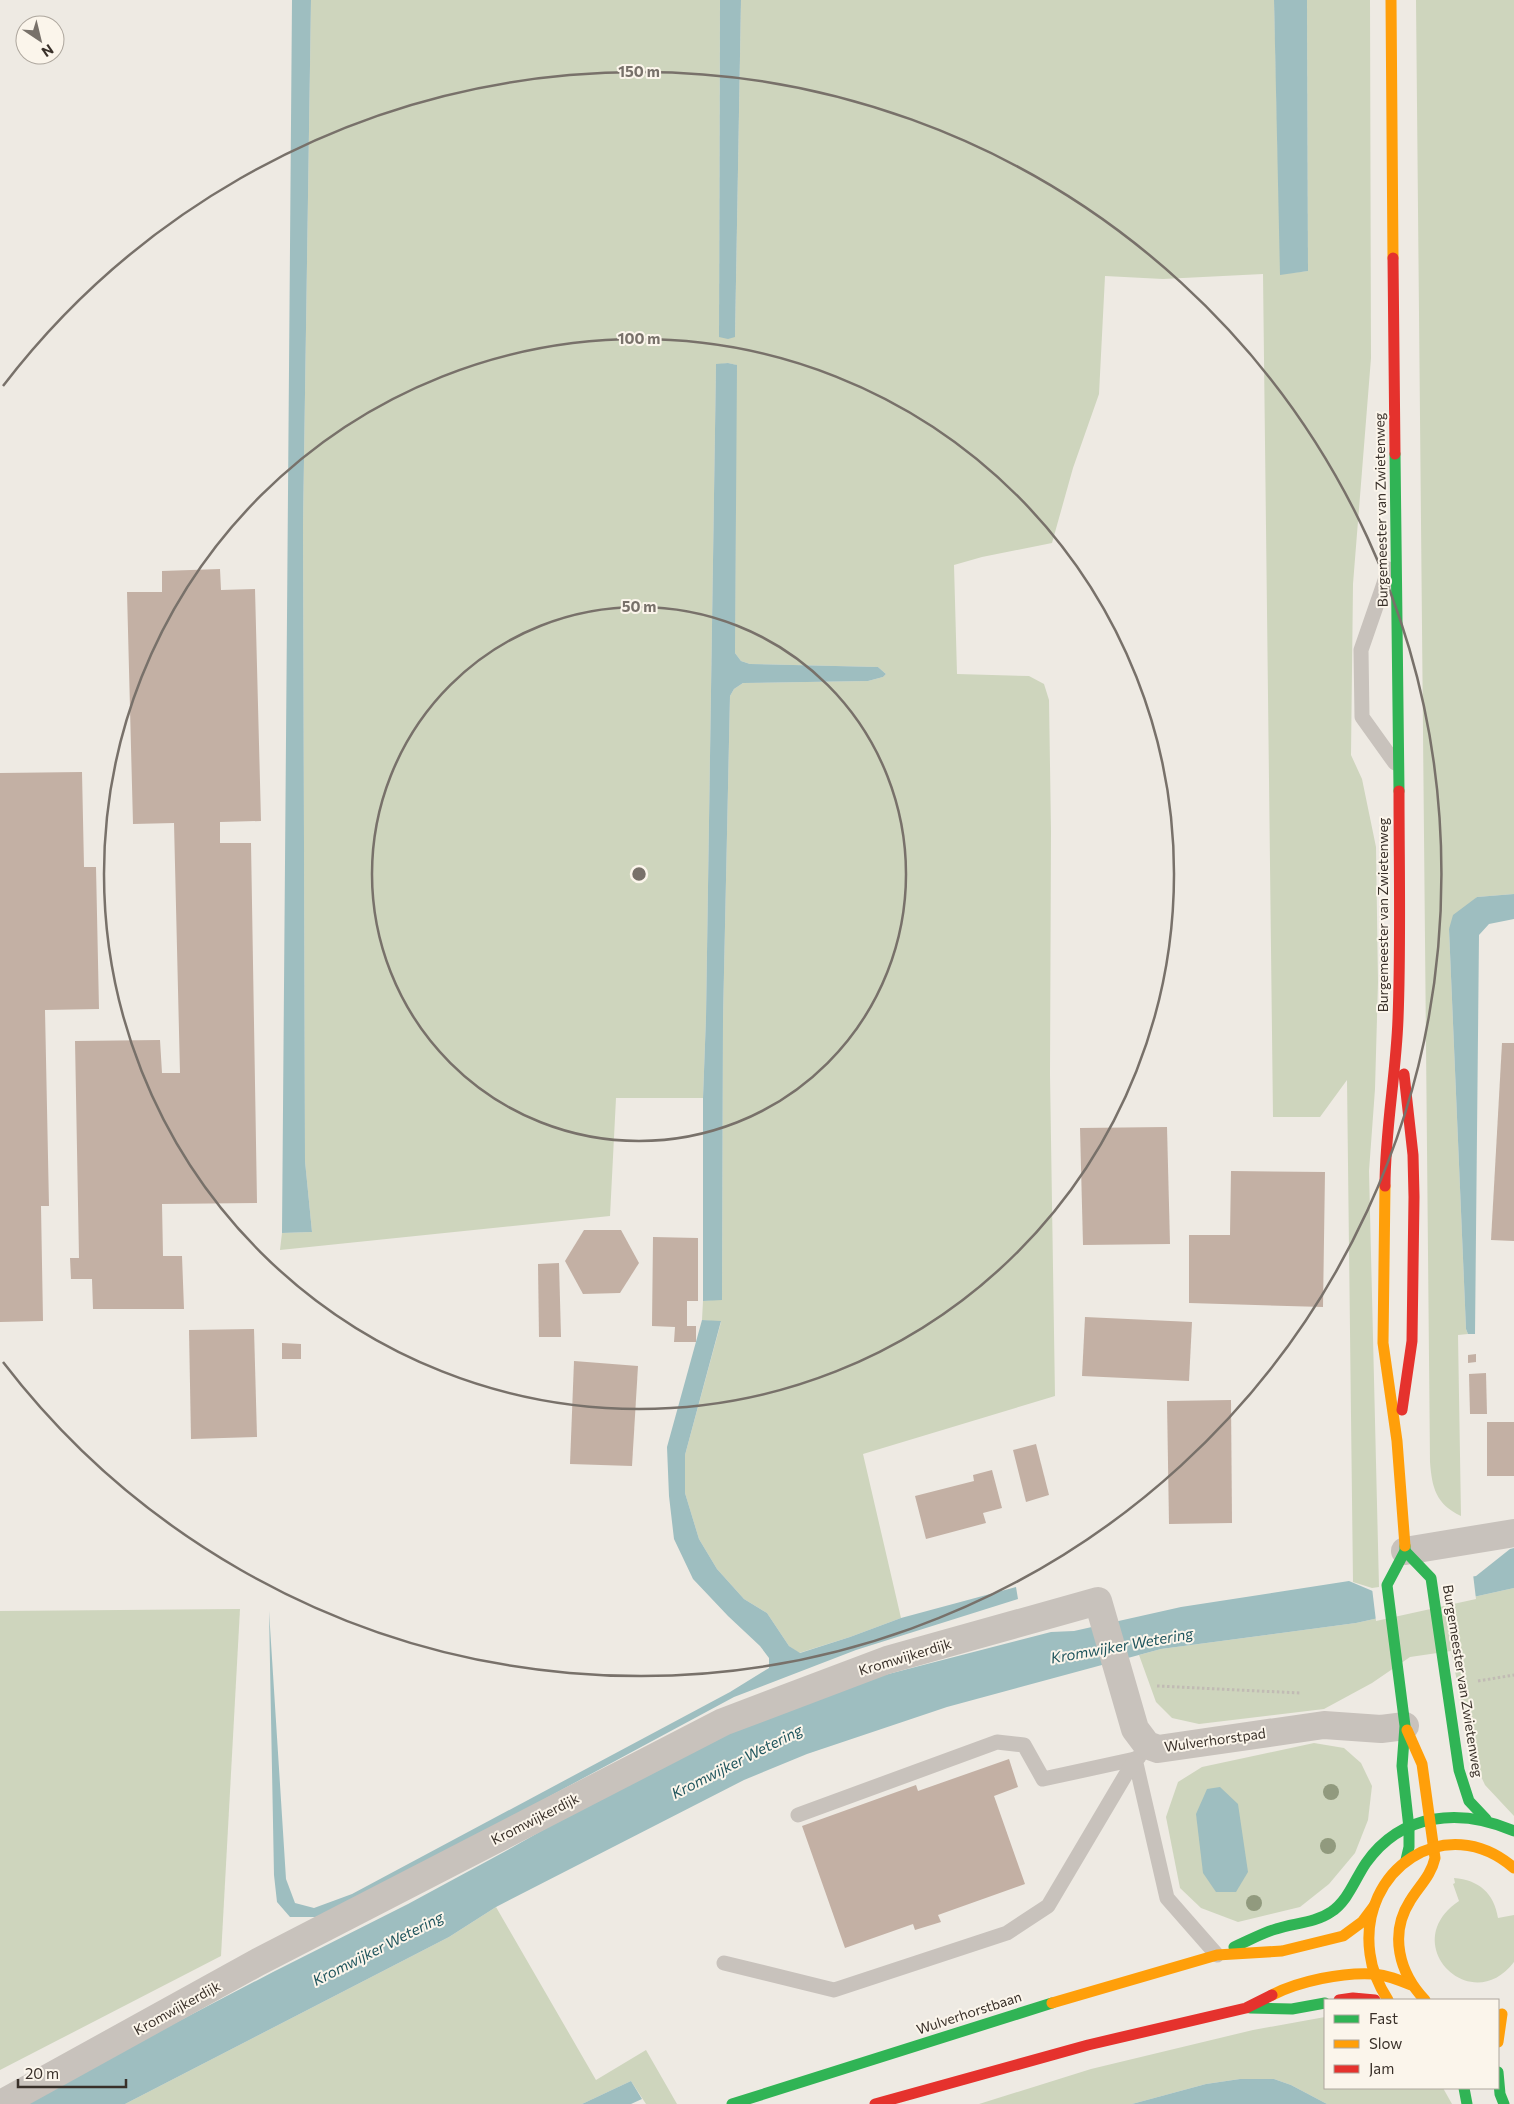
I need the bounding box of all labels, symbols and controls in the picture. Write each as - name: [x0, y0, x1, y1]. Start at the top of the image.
- north arrow: [15, 15, 65, 65]
- text: N: [39, 41, 57, 61]
- text: 150 m: [618, 62, 660, 80]
- text: 100 m: [618, 329, 660, 347]
- street label: Burgemeester van Zwietenweg: [1370, 412, 1391, 608]
- text: 50 m: [622, 597, 656, 615]
- street label: Burgemeester van Zwietenweg: [1374, 817, 1391, 1012]
- centre of rings: [630, 865, 648, 883]
- street label: Burgemeester van Zwietenweg: [1440, 1583, 1487, 1779]
- water label: Kromwijker Wetering: [1049, 1623, 1195, 1666]
- street label: Kromwijkerdijk: [856, 1634, 954, 1679]
- water label: Kromwijker Wetering: [668, 1720, 806, 1802]
- street label: Wulverhorstpad: [1163, 1724, 1267, 1755]
- street label: Kromwijkerdijk: [488, 1789, 582, 1848]
- water label: Kromwijker Wetering: [309, 1907, 447, 1989]
- street label: Kromwijkerdijk: [130, 1977, 223, 2038]
- street label: Wulverhorstbaan: [914, 1988, 1024, 2038]
- legend: [1324, 1999, 1499, 2089]
- text: Fast: [1369, 2009, 1398, 2027]
- text: Slow: [1369, 2034, 1402, 2052]
- scale bar: [18, 2056, 125, 2088]
- text: Jam: [1369, 2059, 1394, 2077]
- text: 20 m: [25, 2064, 59, 2082]

